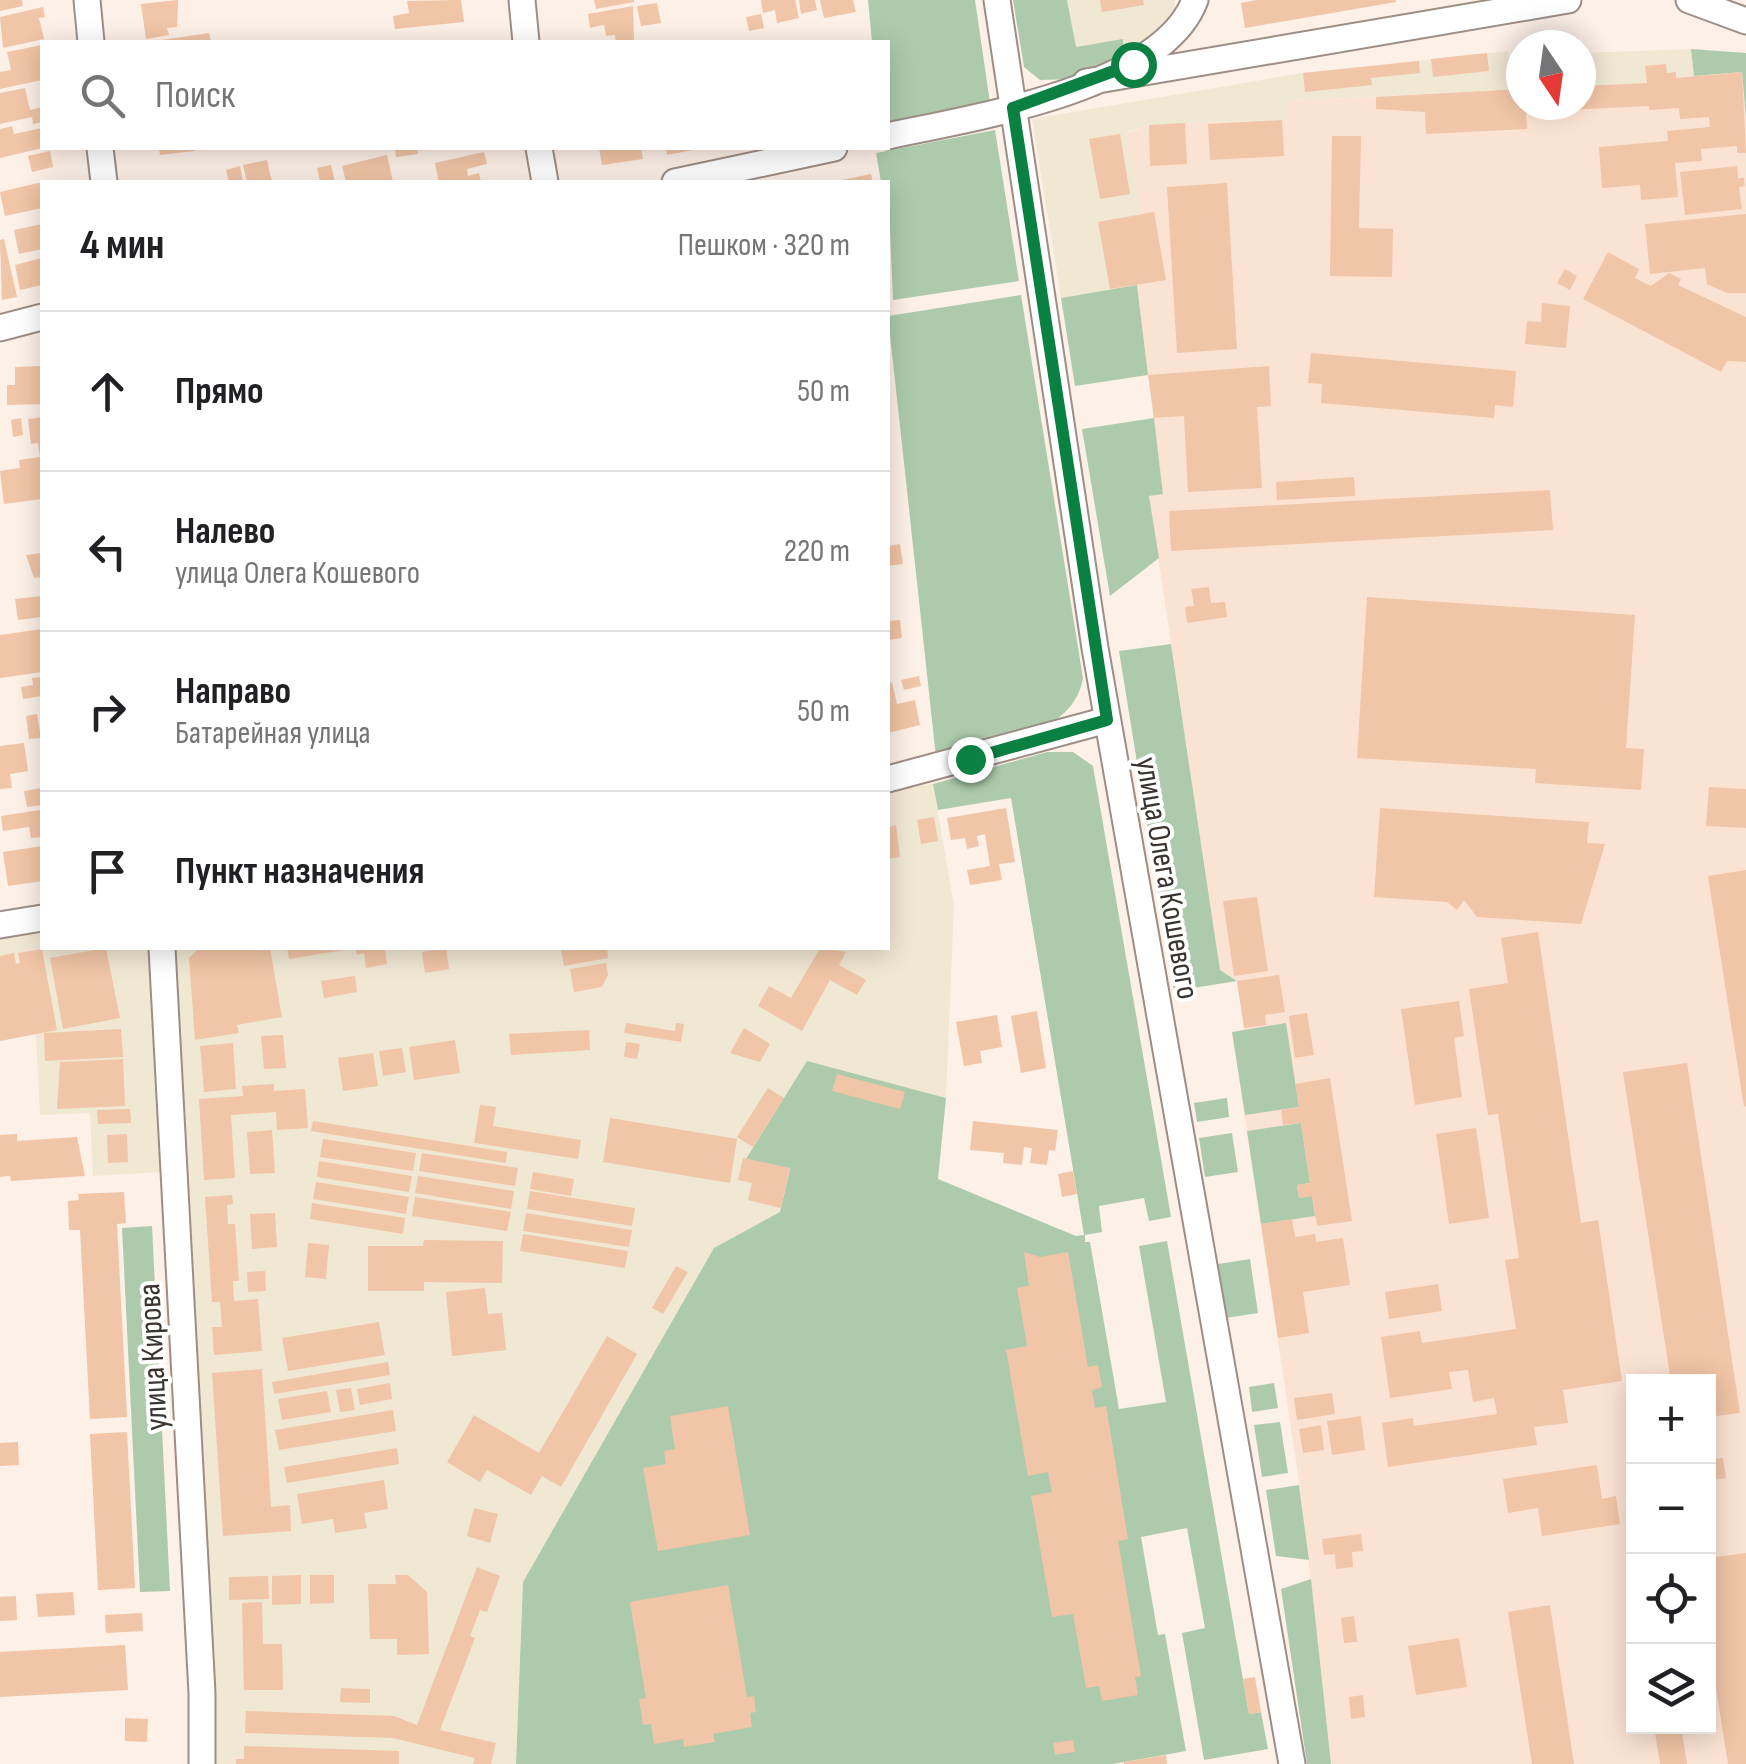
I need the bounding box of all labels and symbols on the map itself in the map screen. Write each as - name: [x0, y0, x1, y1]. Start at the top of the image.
- north arrow: [1506, 30, 1596, 120]
- route start: [1111, 42, 1157, 88]
- route end: [948, 737, 994, 783]
- street label: улица Олега Кошевого: [1126, 754, 1207, 1002]
- street label: улица Кирова: [130, 1282, 177, 1431]

